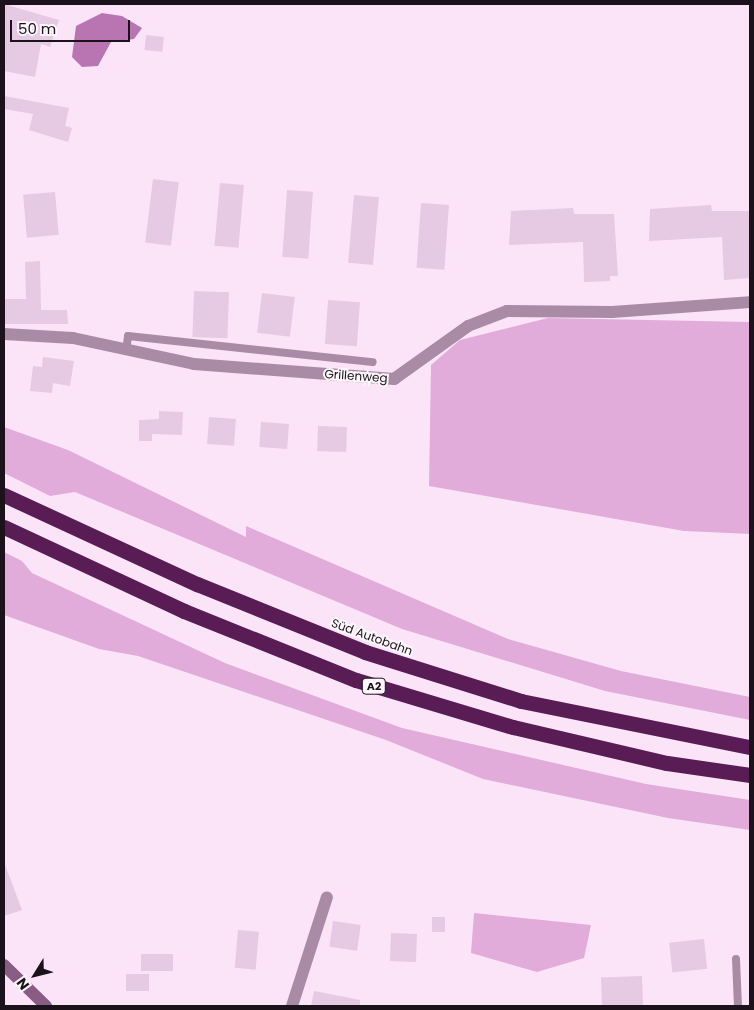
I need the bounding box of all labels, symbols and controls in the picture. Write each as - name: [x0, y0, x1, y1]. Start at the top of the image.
- scale bar: [12, 10, 132, 42]
- text: 50 m: [18, 18, 56, 39]
- street label: Grillenweg: [324, 367, 388, 385]
- street label: Süd Autobahn: [329, 616, 415, 658]
- road number: A2: [362, 678, 386, 694]
- north arrow: [10, 950, 60, 1000]
- text: N: [12, 974, 34, 994]

